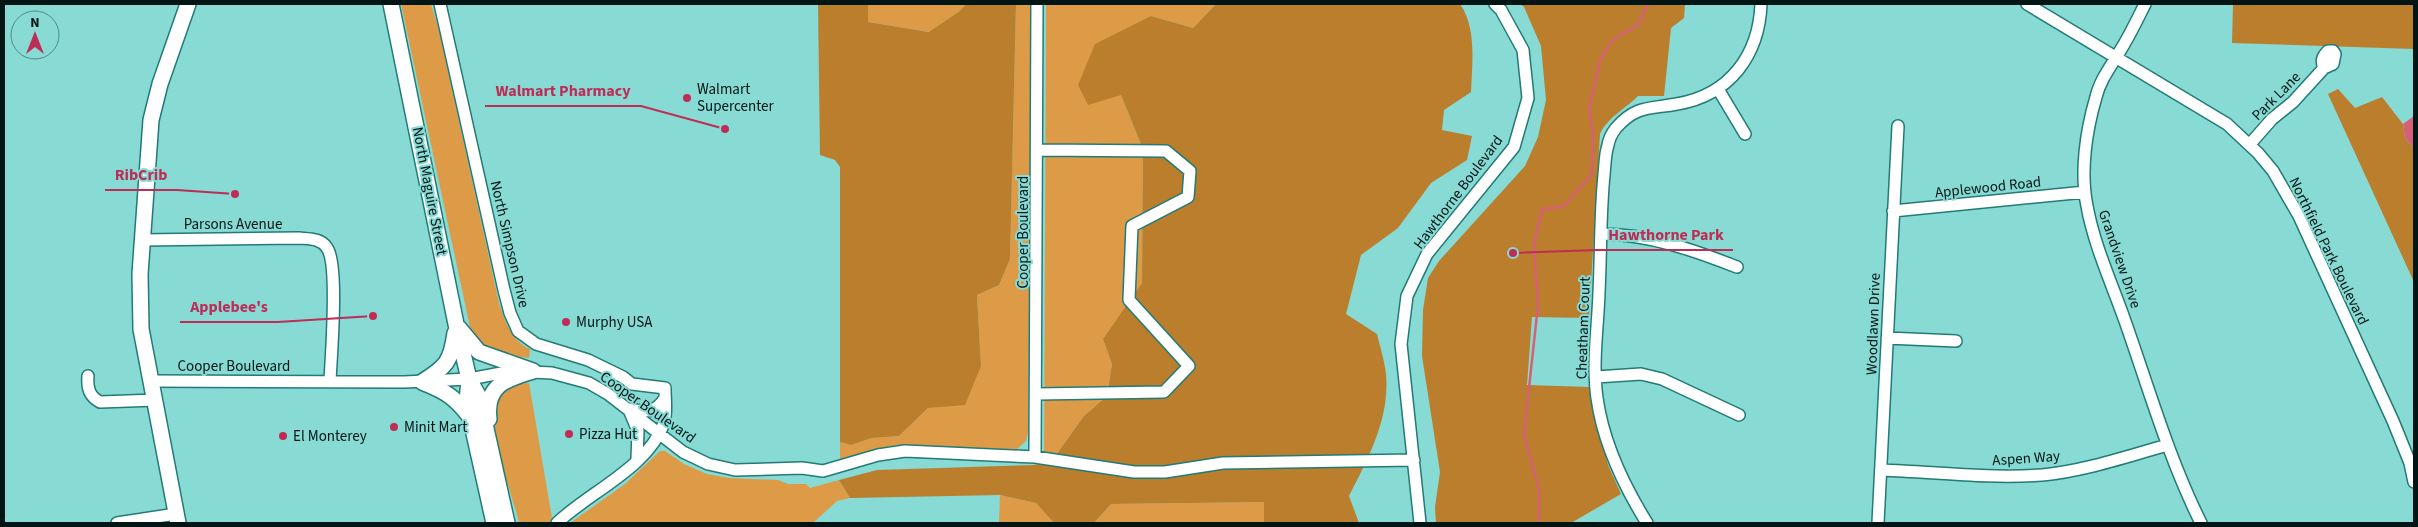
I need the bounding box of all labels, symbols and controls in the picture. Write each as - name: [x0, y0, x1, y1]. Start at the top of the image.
- north arrow: [10, 10, 60, 60]
- text: N: [30, 13, 40, 33]
- street label: Park Lane: [2247, 67, 2306, 126]
- callout: Walmart Pharmacy: [485, 75, 641, 106]
- place label: Walmart Supercenter: [697, 79, 774, 117]
- text: Walmart Pharmacy: [495, 80, 631, 102]
- marker: Walmart Supercenter: [681, 92, 693, 104]
- street label: North Maguire Street: [407, 125, 452, 257]
- street label: Hawthorne Boulevard: [1409, 131, 1508, 254]
- callout: RibCrib: [105, 159, 177, 190]
- text: RibCrib: [115, 164, 167, 186]
- street label: Applewood Road: [1934, 171, 2042, 204]
- street label: Northfield Park Boulevard: [2284, 174, 2374, 329]
- street label: Cooper Boulevard: [1013, 176, 1034, 288]
- street label: North Simpson Drive: [485, 179, 534, 310]
- street label: Grandview Drive: [2093, 207, 2146, 311]
- street label: Parsons Avenue: [184, 214, 282, 235]
- callout: Hawthorne Park: [1598, 219, 1733, 250]
- text: Hawthorne Park: [1608, 224, 1724, 246]
- street label: Woodlawn Drive: [1861, 273, 1886, 375]
- street label: Cheatham Court: [1571, 276, 1596, 380]
- callout: Applebee's: [180, 291, 278, 322]
- text: Applebee's: [189, 296, 268, 318]
- place label: Murphy USA: [576, 312, 653, 333]
- marker: Murphy USA: [560, 316, 572, 328]
- street label: Cooper Boulevard: [178, 356, 290, 377]
- street label: Cooper Boulevard: [595, 366, 700, 448]
- place label: Minit Mart: [404, 417, 467, 438]
- marker: Minit Mart: [388, 421, 400, 433]
- place label: Pizza Hut: [579, 424, 637, 445]
- place label: El Monterey: [293, 426, 367, 447]
- marker: Pizza Hut: [563, 428, 575, 440]
- marker: El Monterey: [277, 430, 289, 442]
- street label: Aspen Way: [1991, 446, 2061, 471]

